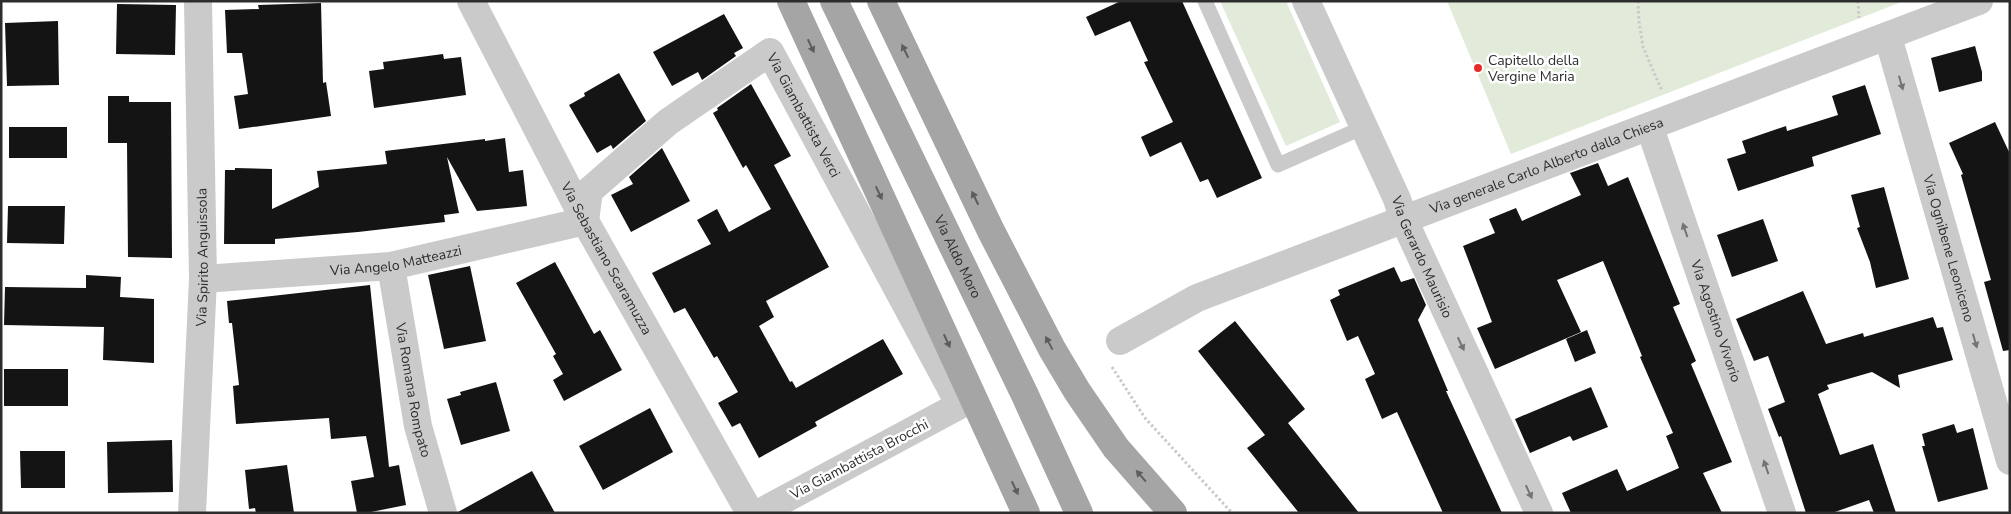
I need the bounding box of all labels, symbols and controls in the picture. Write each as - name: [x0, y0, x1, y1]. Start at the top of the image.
- one-way arrow: [807, 38, 815, 53]
- one-way arrow: [901, 44, 909, 59]
- street label: Via Giambattista Verci: [762, 49, 845, 181]
- place label: Capitello della Vergine Maria: [1487, 51, 1579, 86]
- marker: Capitello della Vergine Maria: [1472, 62, 1484, 74]
- one-way arrow: [1898, 76, 1906, 91]
- street label: Via generale Carlo Alberto dalla Chiesa: [1426, 113, 1666, 219]
- street label: Via Ognibene Leoniceno: [1918, 172, 1979, 325]
- street label: Via Sebastiano Scaramuzza: [556, 178, 656, 339]
- one-way arrow: [875, 186, 883, 200]
- street label: Via Spirito Anguissola: [192, 188, 213, 328]
- one-way arrow: [971, 191, 979, 205]
- street label: Via Gerardo Maurisio: [1386, 193, 1457, 321]
- street label: Via Aldo Moro: [929, 211, 986, 302]
- one-way arrow: [1681, 222, 1689, 237]
- street label: Via Angelo Matteazzi: [328, 241, 464, 280]
- street label: Via Agostino Vivorio: [1686, 256, 1746, 385]
- street label: Via Romana Rompato: [391, 320, 436, 460]
- one-way arrow: [1972, 333, 1980, 348]
- one-way arrow: [943, 334, 951, 348]
- one-way arrow: [1045, 336, 1053, 350]
- one-way arrow: [1458, 337, 1466, 351]
- street label: Via Giambattista Brocchi: [786, 415, 932, 504]
- one-way arrow: [1762, 459, 1769, 474]
- one-way arrow: [1135, 471, 1147, 483]
- one-way arrow: [1010, 481, 1019, 496]
- one-way arrow: [1526, 485, 1534, 499]

